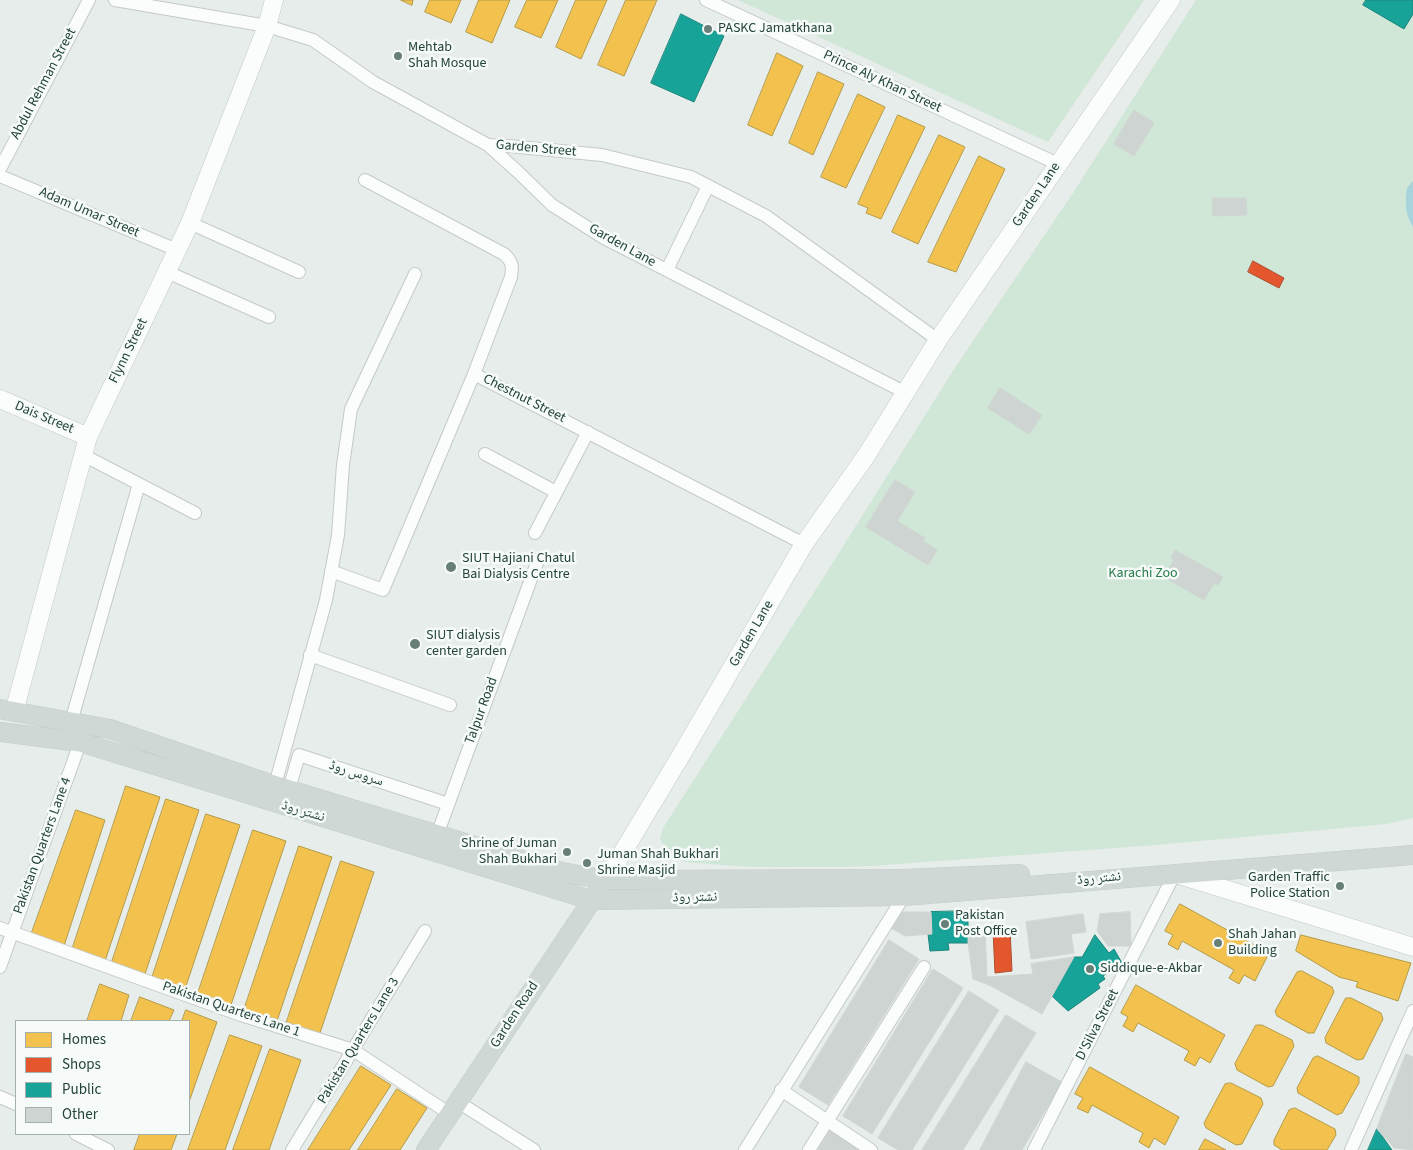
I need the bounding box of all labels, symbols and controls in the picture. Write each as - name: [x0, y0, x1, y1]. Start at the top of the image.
- place label: PASKC Jamatkhana: [718, 21, 832, 37]
- marker: PASKC Jamatkhana: [702, 23, 714, 35]
- street label: Abdul Rehman Street: [8, 25, 80, 143]
- place label: Mehtab Shah Mosque: [408, 40, 486, 72]
- street label: Prince Aly Khan Street: [820, 47, 944, 117]
- marker: Mehtab Shah Mosque: [392, 50, 404, 62]
- street label: Garden Street: [495, 137, 577, 161]
- street label: Garden Lane: [1009, 160, 1065, 230]
- street label: Adam Umar Street: [36, 184, 142, 242]
- street label: Garden Lane: [586, 221, 658, 271]
- street label: Flynn Street: [106, 316, 152, 386]
- street label: Chestnut Street: [480, 371, 568, 427]
- street label: Dais Street: [12, 398, 76, 438]
- place label: SIUT Hajiani Chatul Bai Dialysis Centre: [462, 551, 575, 584]
- marker: SIUT Hajiani Chatul Bai Dialysis Centre: [444, 560, 458, 574]
- park label: Karachi Zoo: [1108, 566, 1178, 582]
- street label: Garden Lane: [726, 598, 778, 670]
- place label: SIUT dialysis center garden: [426, 628, 507, 660]
- marker: SIUT dialysis center garden: [408, 637, 422, 651]
- street label: Talpur Road: [462, 675, 502, 747]
- street label: سروس روڈ: [327, 757, 385, 791]
- street label: Pakistan Quarters Lane 4: [10, 775, 76, 917]
- street label: نشتر روڈ: [279, 797, 327, 827]
- place label: Shrine of Juman Shah Bukhari: [461, 836, 557, 869]
- marker: Shrine of Juman Shah Bukhari: [561, 846, 573, 858]
- place label: Juman Shah Bukhari Shrine Masjid: [597, 847, 719, 880]
- marker: Juman Shah Bukhari Shrine Masjid: [581, 857, 593, 869]
- street label: نشتر روڈ: [1076, 869, 1122, 889]
- place label: Garden Traffic Police Station: [1248, 870, 1330, 902]
- marker: Garden Traffic Police Station: [1334, 880, 1346, 892]
- street label: نشتر روڈ: [673, 889, 717, 907]
- place label: Pakistan Post Office: [955, 908, 1017, 940]
- marker: Pakistan Post Office: [939, 918, 951, 930]
- place label: Shah Jahan Building: [1228, 927, 1297, 960]
- marker: Shah Jahan Building: [1212, 937, 1224, 949]
- place label: Siddique-e-Akbar: [1100, 961, 1202, 977]
- marker: Siddique-e-Akbar: [1084, 963, 1096, 975]
- street label: Pakistan Quarters Lane 3: [315, 975, 403, 1107]
- street label: Pakistan Quarters Lane 1: [160, 979, 302, 1041]
- street label: Garden Road: [487, 979, 543, 1051]
- street label: D'Silva Street: [1073, 987, 1123, 1063]
- legend: [15, 1020, 190, 1135]
- text: Homes: [62, 1029, 106, 1050]
- text: Shops: [62, 1054, 101, 1075]
- text: Public: [62, 1079, 101, 1100]
- text: Other: [62, 1104, 98, 1125]

